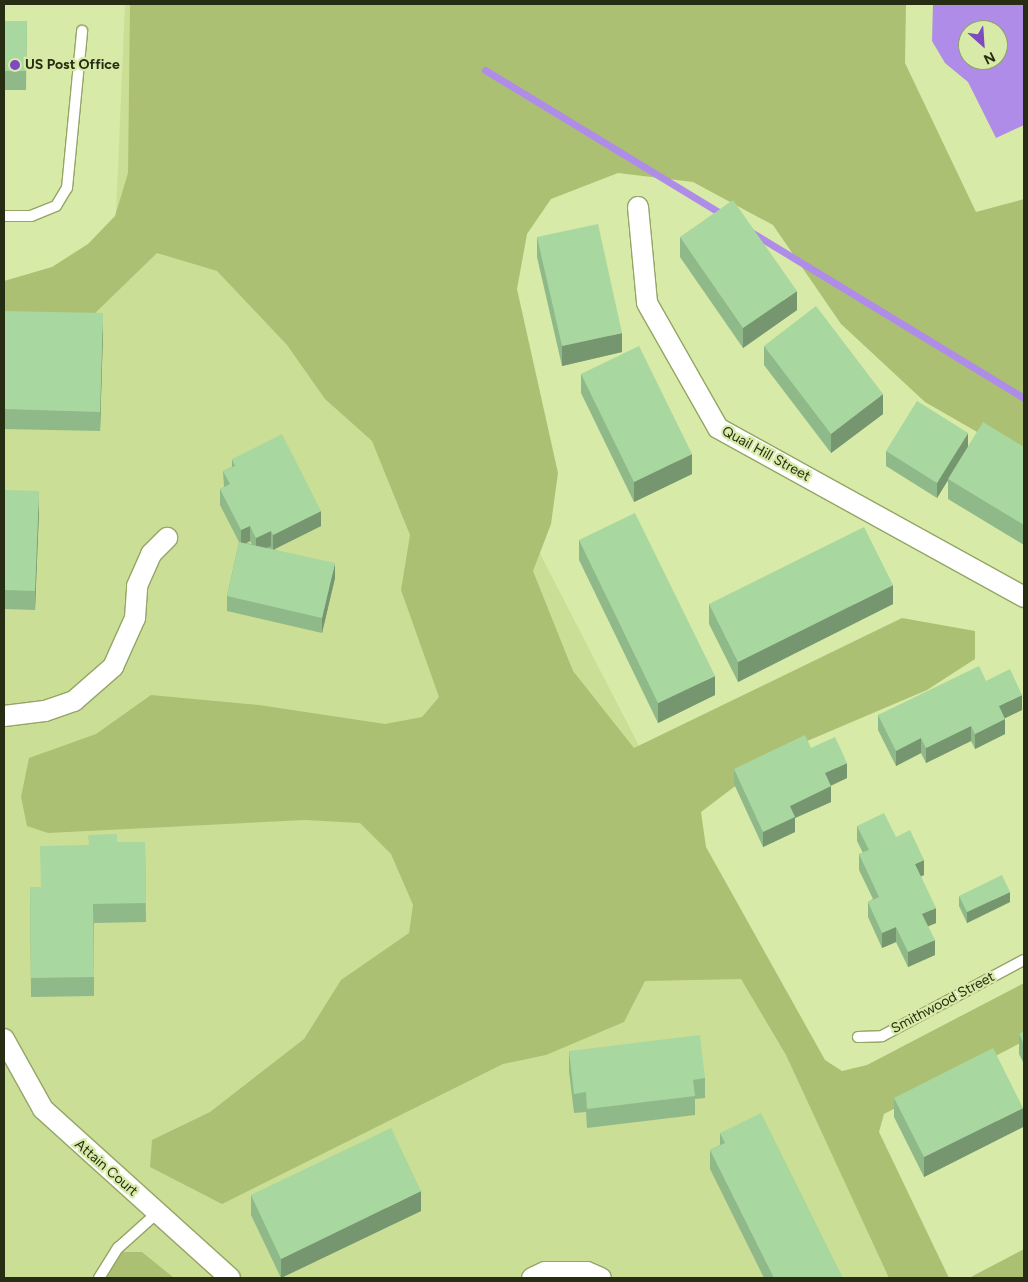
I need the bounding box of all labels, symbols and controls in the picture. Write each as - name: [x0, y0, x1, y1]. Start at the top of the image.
- north arrow: [958, 20, 1008, 70]
- text: N: [981, 48, 998, 68]
- place label: US Post Office: [25, 57, 120, 73]
- marker: US Post Office: [9, 59, 21, 71]
- street label: Quail Hill Street: [719, 423, 813, 485]
- street label: Smithwood Street: [888, 969, 998, 1037]
- street label: Attain Court: [71, 1136, 141, 1200]

